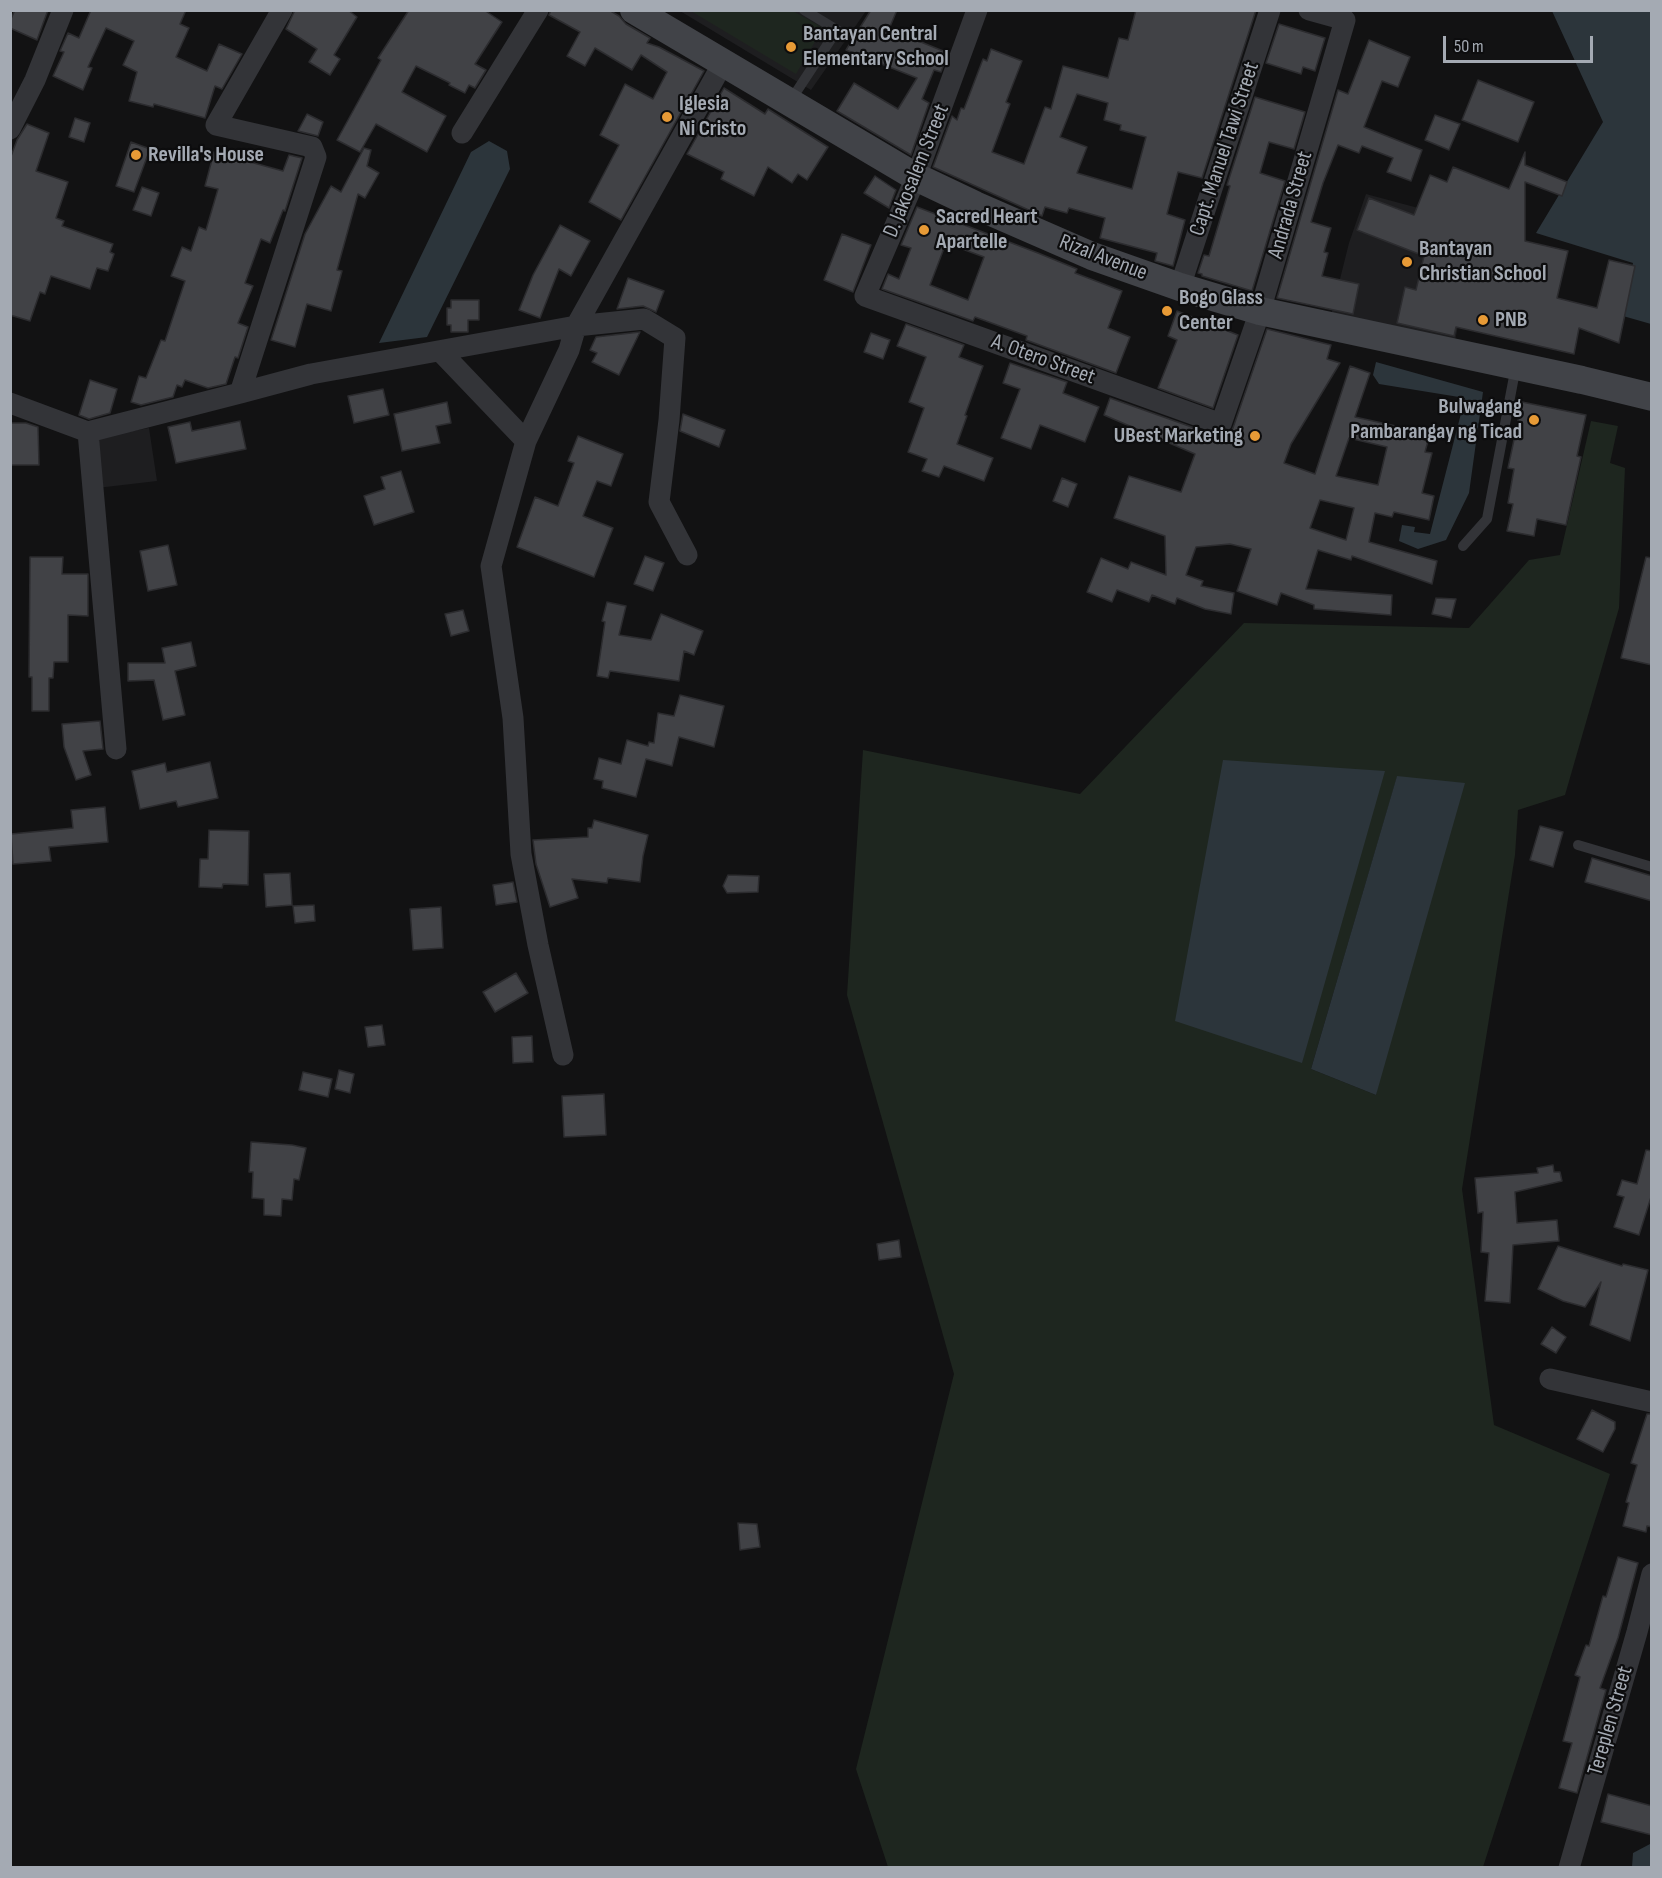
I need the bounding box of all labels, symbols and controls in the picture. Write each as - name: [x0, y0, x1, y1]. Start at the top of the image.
- place label: Bantayan Central Elementary School: [803, 21, 949, 72]
- scale bar: [1446, 24, 1596, 62]
- text: 50 m: [1454, 36, 1484, 57]
- marker: Bantayan Central Elementary School: [784, 40, 798, 54]
- street label: Capt. Manuel Tawi Street: [1184, 59, 1266, 239]
- place label: Iglesia Ni Cristo: [679, 91, 746, 142]
- street label: D. Jakosalem Street: [878, 101, 956, 241]
- marker: Iglesia Ni Cristo: [660, 110, 674, 124]
- place label: Revilla's House: [148, 142, 264, 168]
- marker: Revilla's House: [129, 148, 143, 162]
- street label: Andrada Street: [1263, 148, 1319, 262]
- place label: Sacred Heart Apartelle: [936, 204, 1038, 255]
- marker: Sacred Heart Apartelle: [917, 223, 931, 237]
- street label: Rizal Avenue: [1055, 229, 1151, 287]
- place label: Bantayan Christian School: [1419, 236, 1546, 288]
- marker: Bantayan Christian School: [1400, 255, 1414, 269]
- place label: Bogo Glass Center: [1179, 285, 1263, 336]
- marker: Bogo Glass Center: [1160, 304, 1174, 318]
- place label: PNB: [1495, 307, 1527, 333]
- marker: PNB: [1476, 313, 1490, 327]
- street label: A. Otero Street: [988, 329, 1098, 391]
- place label: Bulwagang Pambarangay ng Ticad: [1350, 394, 1522, 446]
- marker: Bulwagang Pambarangay ng Ticad: [1527, 413, 1541, 427]
- place label: UBest Marketing: [1114, 423, 1243, 449]
- marker: UBest Marketing: [1248, 429, 1262, 443]
- street label: Tereplen Street: [1583, 1663, 1639, 1779]

